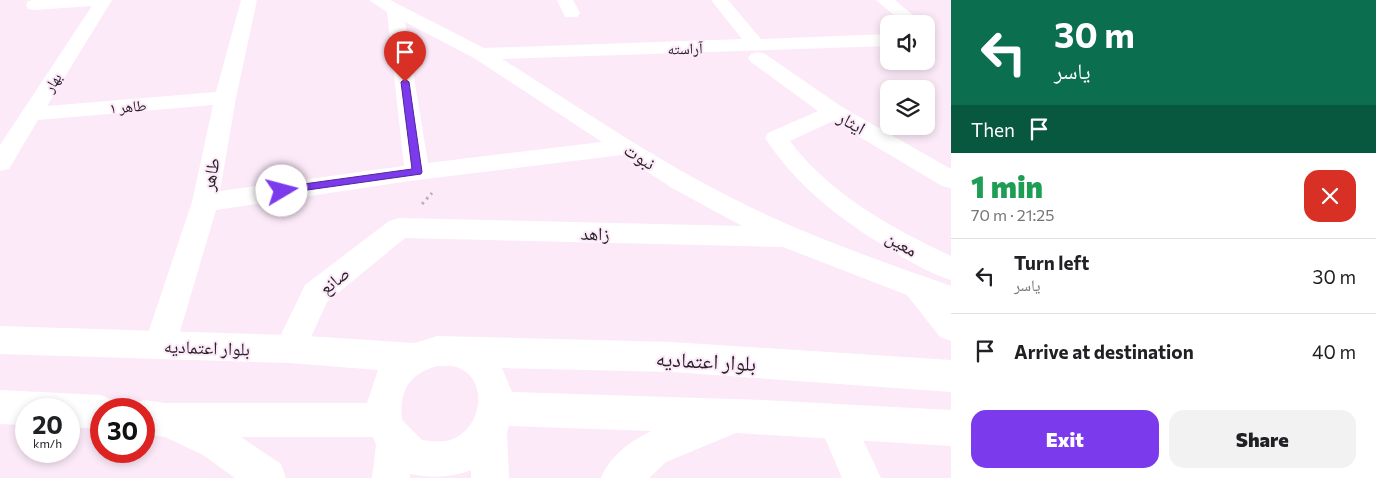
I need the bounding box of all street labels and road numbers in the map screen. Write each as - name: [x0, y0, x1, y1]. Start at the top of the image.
- street label: آراسته: [667, 38, 704, 59]
- street label: بهار: [39, 69, 66, 96]
- street label: طاهر ۱: [109, 95, 147, 118]
- street label: ایثار: [833, 105, 870, 139]
- street label: نبوت: [620, 138, 660, 174]
- street label: طاهر: [196, 156, 224, 193]
- street label: زاهد: [580, 222, 610, 244]
- street label: معین: [882, 225, 922, 262]
- street label: صانع: [315, 261, 355, 300]
- street label: بلوار اعتمادیه: [164, 335, 250, 360]
- street label: بلوار اعتمادیه: [655, 345, 757, 376]

